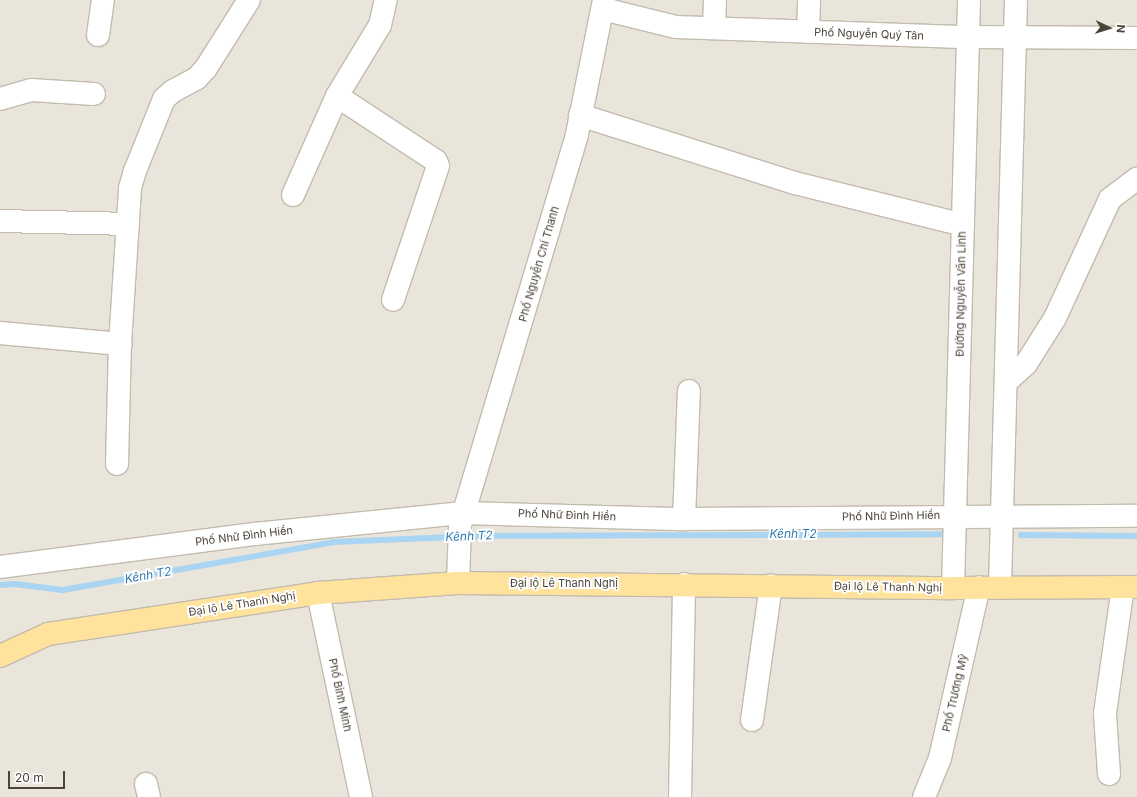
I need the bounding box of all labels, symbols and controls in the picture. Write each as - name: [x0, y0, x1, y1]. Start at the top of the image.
- north arrow: [1089, 8, 1129, 48]
- text: N: [1114, 24, 1128, 34]
- street label: Phố Nguyễn Quý Tân: [814, 25, 924, 43]
- street label: Phố Nguyễn Chí Thanh: [516, 205, 562, 323]
- street label: Đường Nguyễn Văn Linh: [953, 231, 969, 357]
- street label: Phố Nhữ Đình Hiền: [518, 507, 616, 523]
- street label: Phố Nhữ Đình Hiền: [842, 509, 940, 523]
- street label: Phố Nhữ Đình Hiền: [194, 523, 294, 549]
- water label: Kênh T2: [769, 527, 817, 541]
- water label: Kênh T2: [445, 528, 493, 544]
- water label: Kênh T2: [124, 564, 172, 586]
- street label: Đại lộ Lê Thanh Nghị: [510, 576, 618, 590]
- street label: Đại lộ Lê Thanh Nghị: [834, 579, 942, 595]
- street label: Đại lộ Lê Thanh Nghị: [188, 589, 296, 619]
- street label: Phố Trương Mỹ: [940, 653, 970, 733]
- street label: Phố Bình Minh: [326, 657, 354, 733]
- scale bar: [10, 763, 67, 789]
- text: 20 m: [15, 770, 44, 785]

